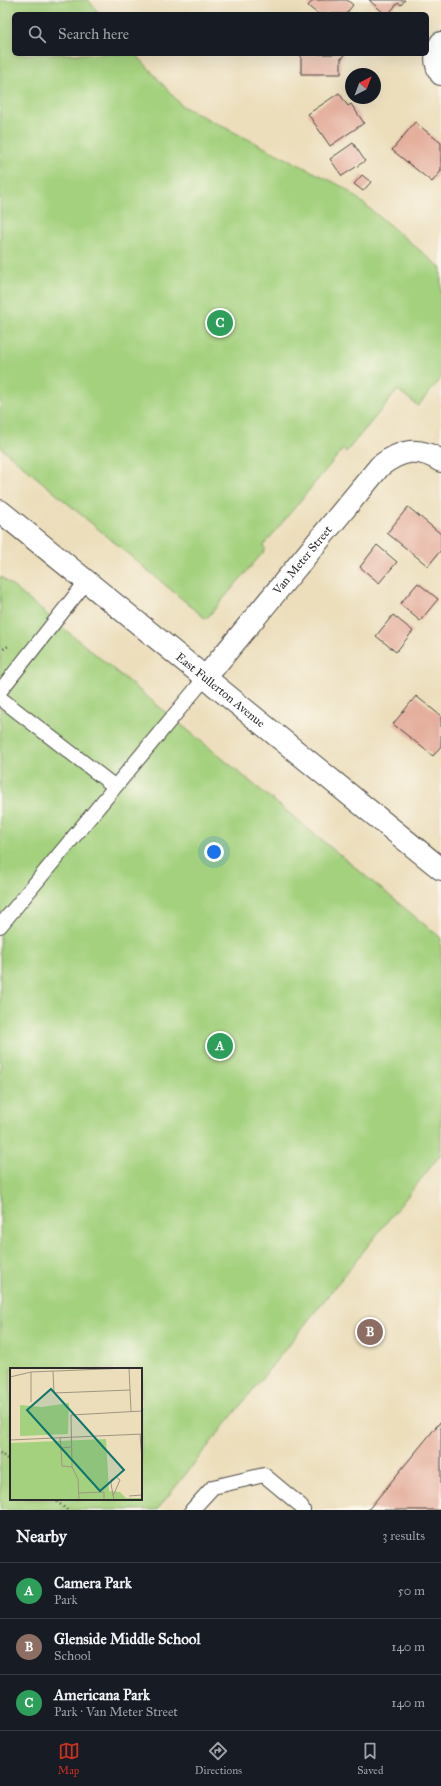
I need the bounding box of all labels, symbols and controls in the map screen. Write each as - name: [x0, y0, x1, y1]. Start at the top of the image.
- search box: [12, 12, 429, 56]
- icon: search: [26, 23, 48, 45]
- text: Search here: [58, 25, 129, 43]
- north arrow: [345, 68, 381, 104]
- pin: C: [207, 308, 233, 338]
- street label: Van Meter Street: [269, 522, 335, 598]
- street label: East Fullerton Avenue: [173, 650, 268, 730]
- your location: [204, 842, 224, 862]
- pin: A: [207, 1031, 233, 1061]
- pin: B: [357, 1317, 383, 1347]
- inset map: [10, 1368, 142, 1500]
- text: Nearby: [16, 1526, 67, 1547]
- text: 3 results: [382, 1528, 425, 1544]
- text: Camera Park: [54, 1574, 132, 1592]
- text: A: [25, 1583, 33, 1599]
- text: 50 m: [398, 1583, 425, 1599]
- text: Park: [54, 1592, 78, 1608]
- text: Glenside Middle School: [54, 1630, 201, 1648]
- text: B: [25, 1639, 33, 1655]
- text: 140 m: [391, 1639, 425, 1655]
- text: School: [54, 1648, 91, 1664]
- text: Americana Park: [54, 1686, 150, 1704]
- text: C: [25, 1695, 33, 1711]
- text: 140 m: [391, 1695, 425, 1711]
- text: Park · Van Meter Street: [54, 1704, 178, 1720]
- tab: Map: [58, 1740, 80, 1777]
- tab: Directions: [195, 1740, 242, 1777]
- tab: Saved: [357, 1740, 383, 1777]

